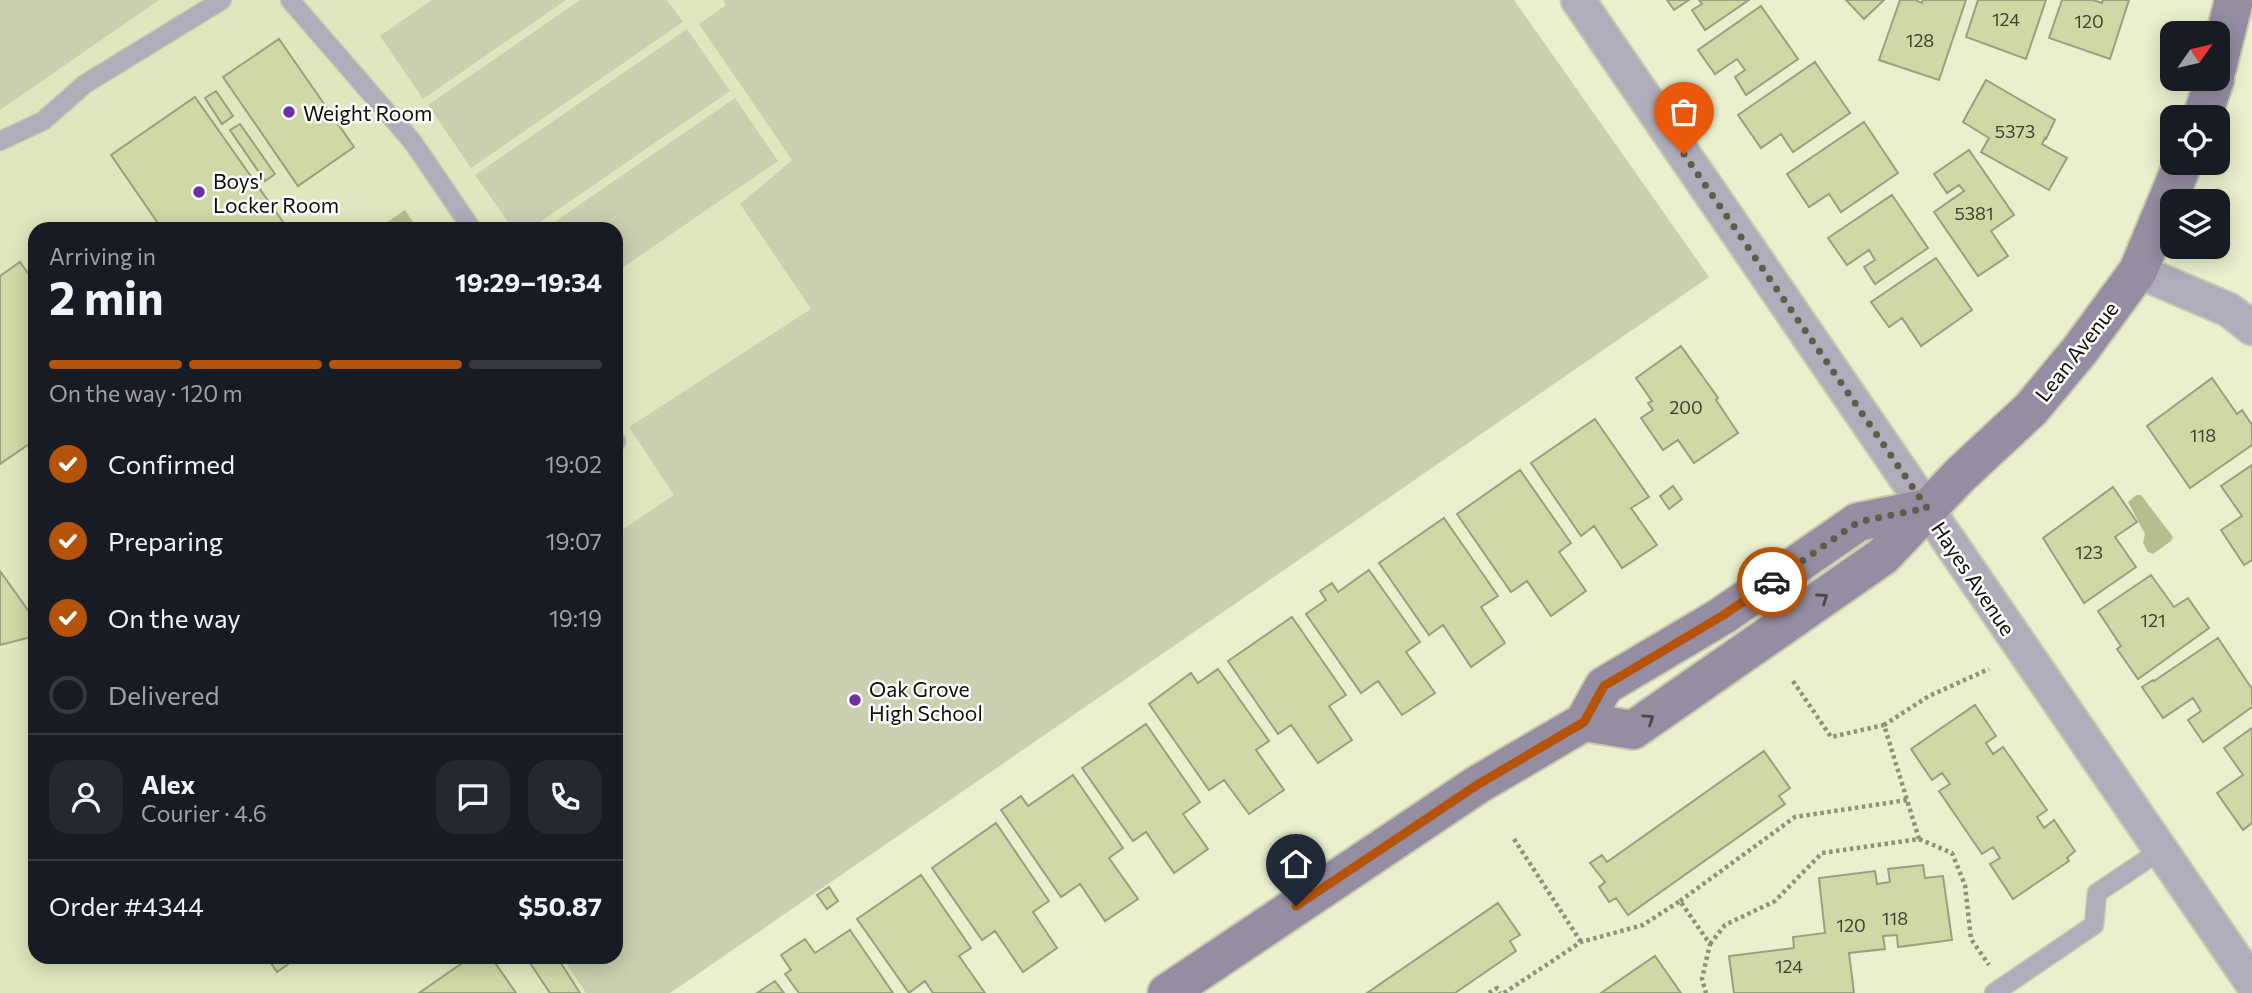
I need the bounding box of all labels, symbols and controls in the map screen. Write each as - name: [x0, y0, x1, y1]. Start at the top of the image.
- house number: 124: [1992, 8, 2020, 30]
- house number: 120: [2074, 10, 2104, 32]
- north arrow: [2160, 21, 2230, 91]
- map controls: [2160, 21, 2230, 259]
- house number: 128: [1906, 29, 1934, 51]
- pin: [1654, 82, 1714, 154]
- icon: bag: [1665, 93, 1703, 131]
- place label: Weight Room: [303, 100, 432, 125]
- marker: Weight Room: [281, 104, 297, 120]
- button: locate: [2160, 105, 2230, 175]
- house number: 5373: [1995, 120, 2035, 142]
- place label: Boys' Locker Room: [213, 168, 339, 217]
- marker: Boys' Locker Room: [191, 184, 207, 200]
- button: layers: [2160, 189, 2230, 259]
- house number: 5381: [1954, 202, 1994, 224]
- text: Arriving in: [49, 242, 156, 270]
- text: 19:29–19:34: [455, 266, 602, 297]
- text: 2 min: [49, 268, 164, 324]
- street label: Lean Avenue: [2029, 296, 2123, 406]
- text: On the way · 120 m: [49, 379, 243, 407]
- house number: 200: [1669, 396, 1703, 418]
- house number: 118: [2190, 424, 2216, 446]
- icon: check: [49, 445, 87, 483]
- text: Confirmed: [108, 448, 235, 479]
- text: 19:02: [545, 450, 602, 478]
- street label: Hayes Avenue: [1927, 516, 2021, 640]
- icon: check: [49, 522, 87, 560]
- text: Preparing: [108, 525, 223, 556]
- text: 19:07: [546, 527, 602, 555]
- house number: 123: [2075, 541, 2103, 563]
- courier: [1737, 547, 1807, 617]
- icon: car: [1753, 563, 1791, 601]
- one-way arrow: [1815, 594, 1828, 606]
- icon: check: [49, 599, 87, 637]
- text: On the way: [108, 602, 241, 633]
- text: 19:19: [549, 604, 602, 632]
- house number: 121: [2140, 609, 2166, 631]
- place label: Oak Grove High School: [869, 676, 983, 725]
- text: Delivered: [108, 679, 219, 710]
- marker: Oak Grove High School: [847, 692, 863, 708]
- one-way arrow: [1641, 715, 1654, 727]
- button: person: [49, 760, 123, 834]
- button: chat: [436, 760, 510, 834]
- button: phone: [528, 760, 602, 834]
- text: Alex: [141, 768, 195, 799]
- text: Courier · 4.6: [141, 799, 267, 827]
- pin: [1266, 834, 1326, 906]
- icon: home: [1277, 845, 1315, 883]
- text: Order #4344: [49, 890, 204, 921]
- text: $50.87: [518, 890, 602, 921]
- house number: 118: [1882, 907, 1908, 929]
- house number: 120: [1836, 914, 1866, 936]
- house number: 124: [1775, 955, 1803, 977]

